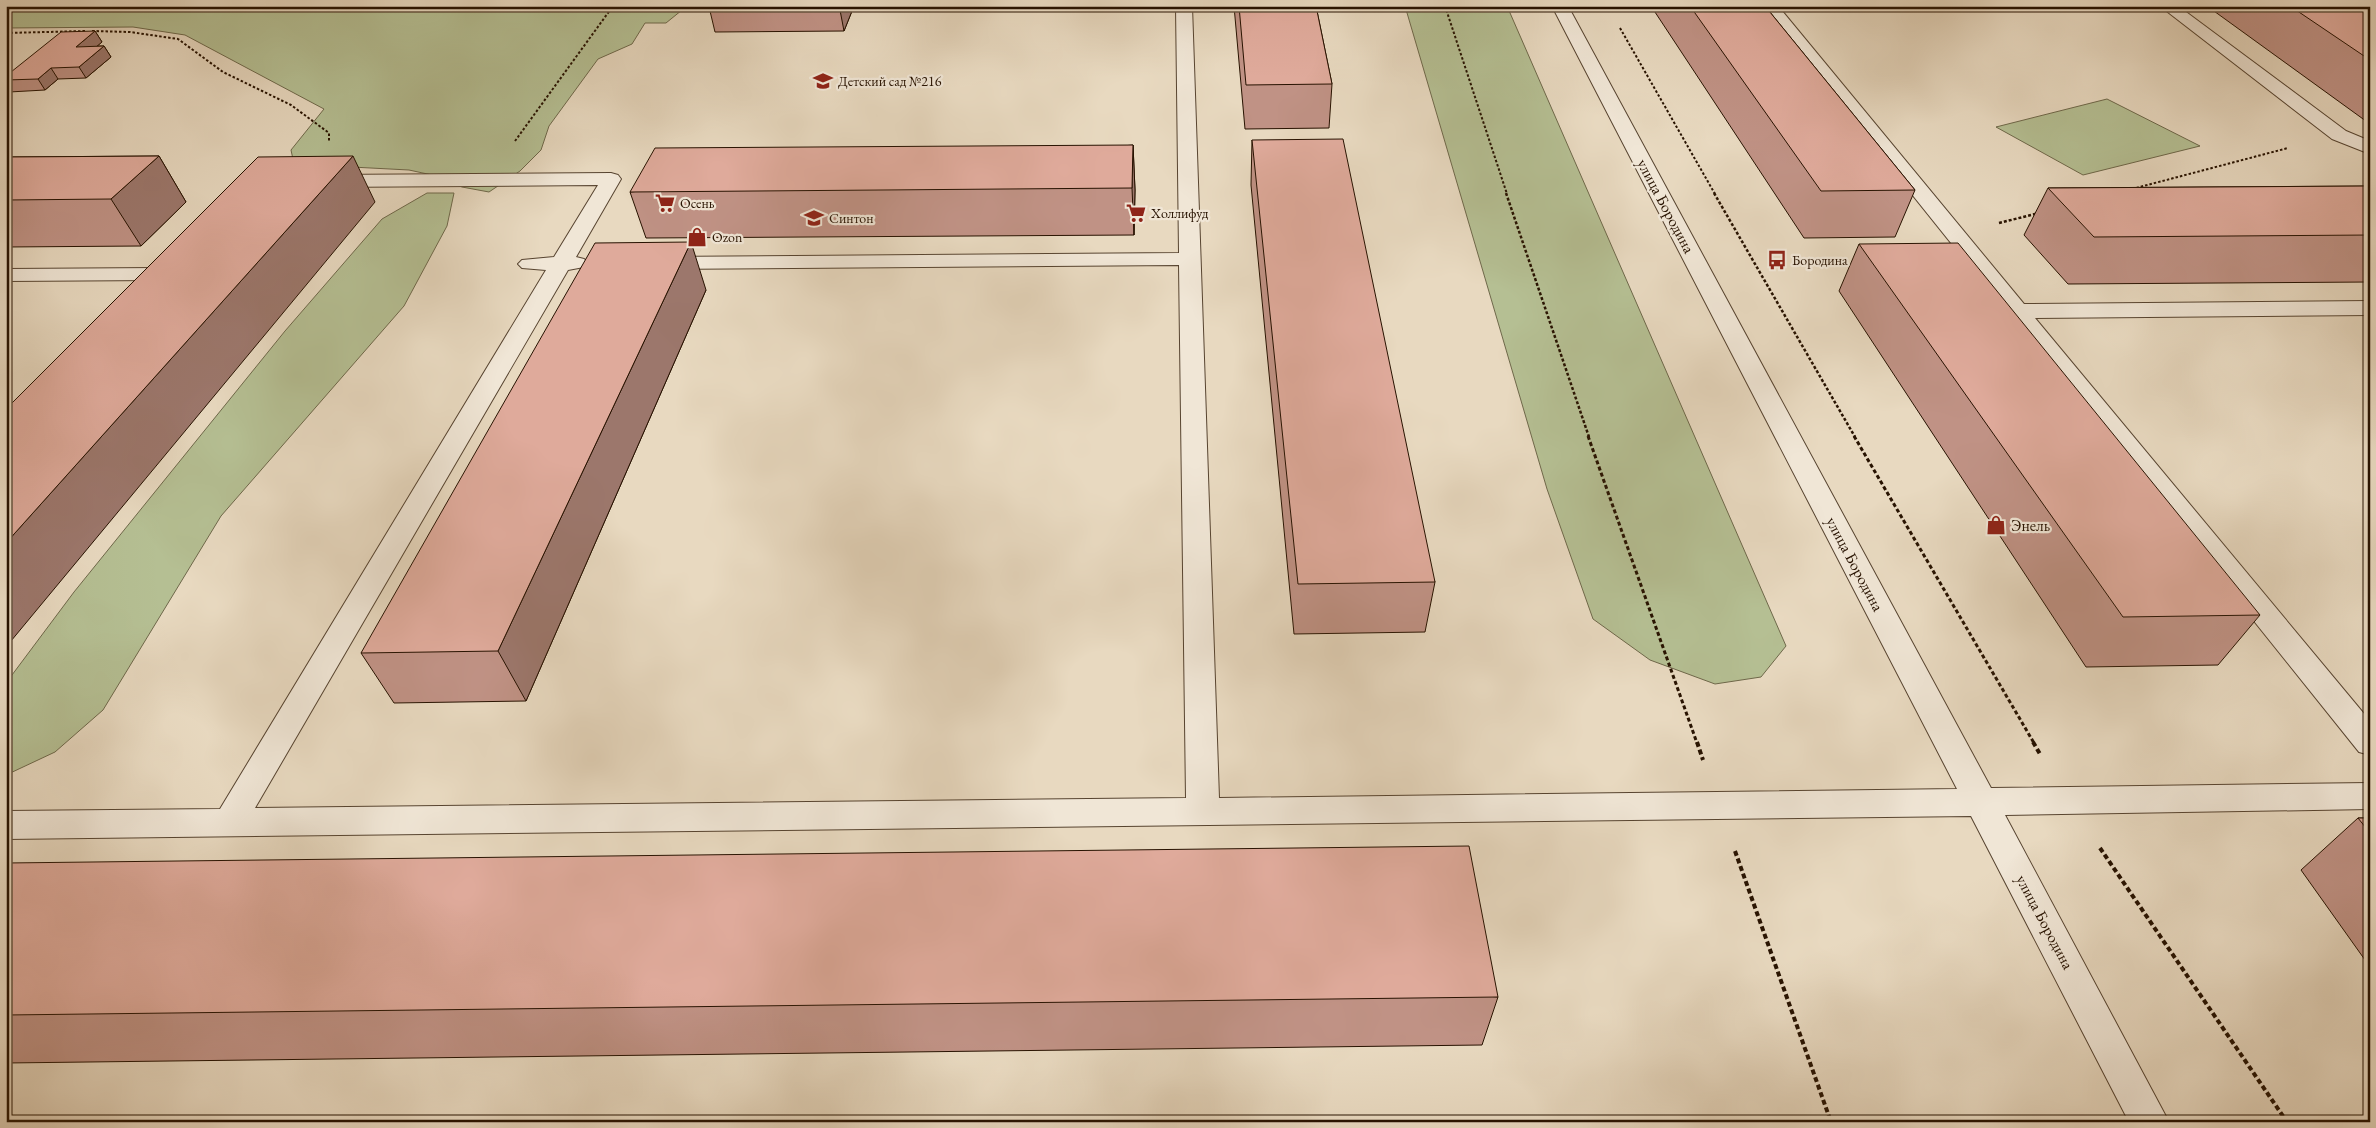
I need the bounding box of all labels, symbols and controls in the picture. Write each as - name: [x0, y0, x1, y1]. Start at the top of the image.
- school or university icon: Детский сад №216: [812, 70, 834, 92]
- place label: Детский сад №216: [838, 72, 942, 90]
- street label: улица Бородина: [1632, 155, 1700, 257]
- supermarket icon: Осень: [654, 192, 676, 214]
- place label: Осень: [680, 194, 715, 212]
- supermarket icon: Холлифуд: [1125, 202, 1147, 224]
- place label: Холлифуд: [1150, 204, 1209, 222]
- school or university icon: Синтон: [803, 207, 825, 229]
- place label: Синтон: [829, 209, 874, 227]
- shop icon: Ozon: [686, 226, 708, 248]
- place label: Ozon: [712, 228, 743, 246]
- bus stop icon: Бородина: [1766, 249, 1788, 271]
- place label: Бородина: [1792, 251, 1848, 269]
- street label: улица Бородина: [1821, 513, 1889, 615]
- shop icon: Энель: [1985, 514, 2007, 536]
- place label: Энель: [2011, 515, 2050, 536]
- street label: улица Бородина: [2011, 871, 2079, 973]

